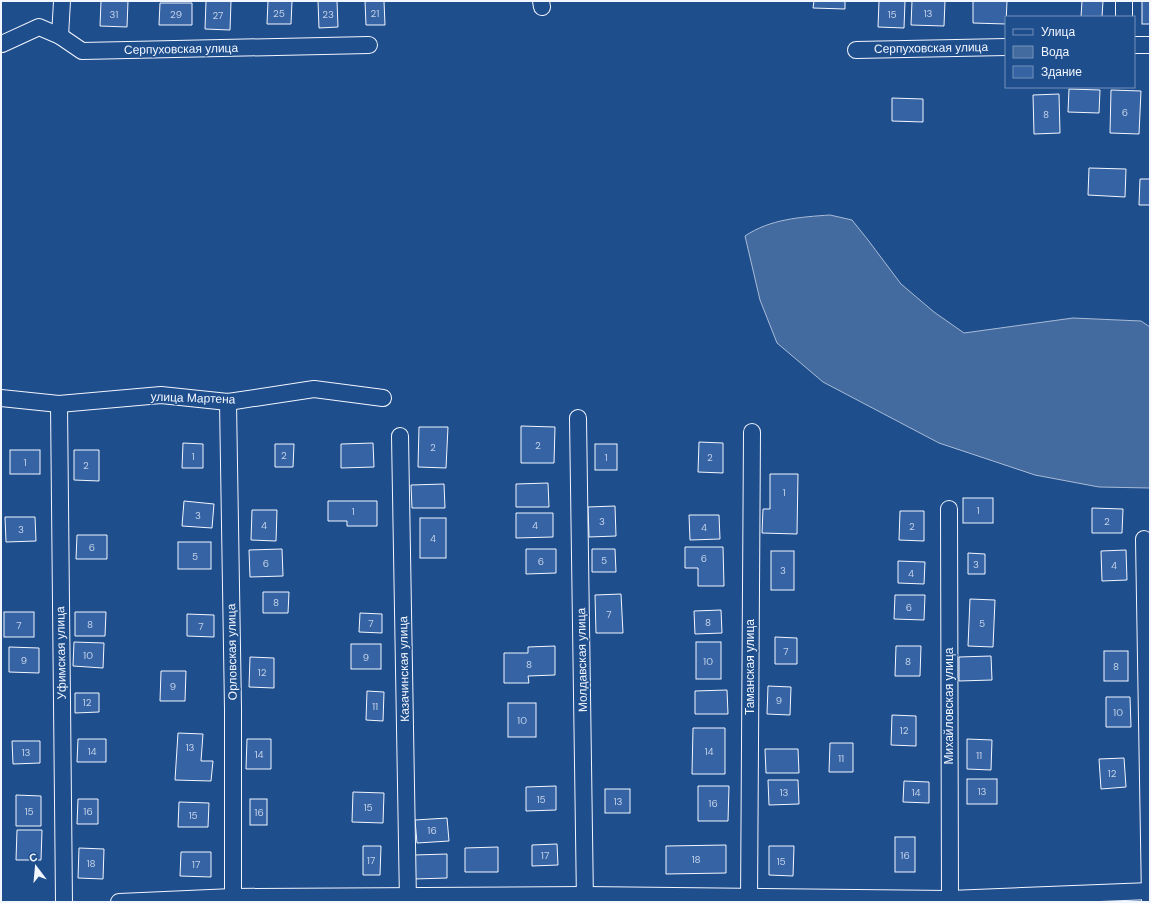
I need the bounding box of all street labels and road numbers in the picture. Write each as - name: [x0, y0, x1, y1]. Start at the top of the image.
- street label: Серпуховская улица: [874, 39, 989, 57]
- street label: Серпуховская улица: [124, 40, 239, 58]
- street label: улица Мартена: [150, 389, 236, 407]
- street label: Орловская улица: [223, 603, 241, 700]
- street label: Уфимская улица: [52, 606, 70, 700]
- street label: Молдавская улица: [573, 607, 591, 712]
- street label: Казачинская улица: [395, 616, 413, 722]
- street label: Таманская улица: [742, 619, 758, 715]
- street label: Михайловская улица: [941, 647, 957, 764]

